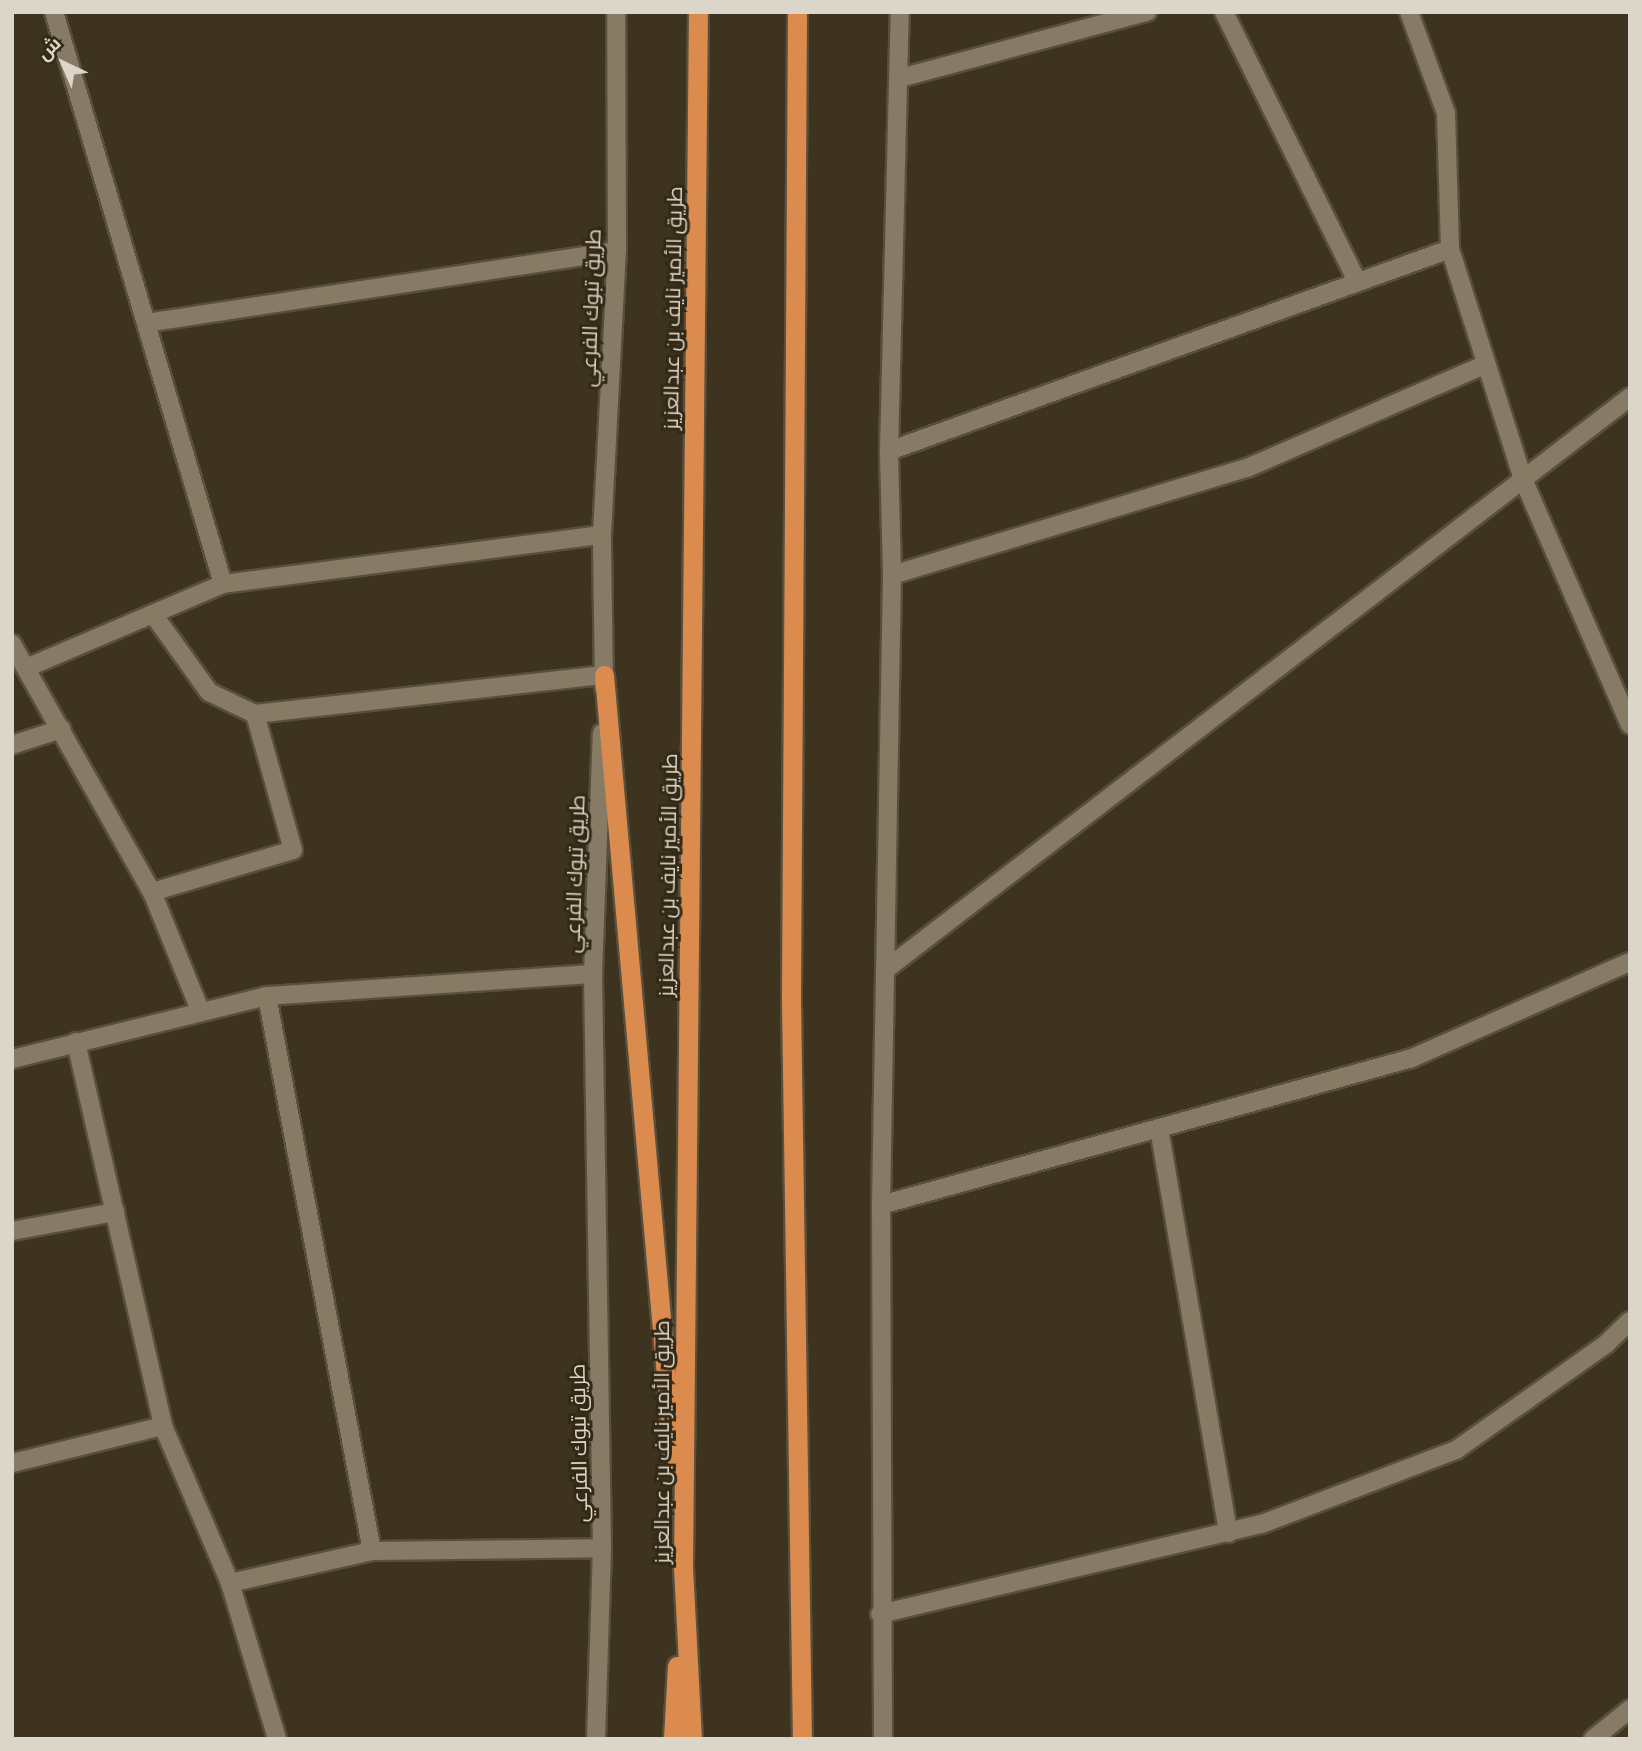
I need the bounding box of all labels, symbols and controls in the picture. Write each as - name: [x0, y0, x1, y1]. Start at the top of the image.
- north arrow: [28, 28, 98, 98]
- text: ش: [31, 31, 65, 64]
- street label: طريق الأمير نايف بن عبدالعزيز: [657, 186, 687, 430]
- street label: طريق تبوك الفرعي: [575, 228, 605, 388]
- street label: طريق الأمير نايف بن عبدالعزيز: [652, 753, 682, 997]
- street label: طريق تبوك الفرعي: [559, 794, 589, 954]
- street label: طريق الأمير نايف بن عبدالعزيز: [648, 1320, 674, 1564]
- street label: طريق تبوك الفرعي: [564, 1364, 592, 1522]

